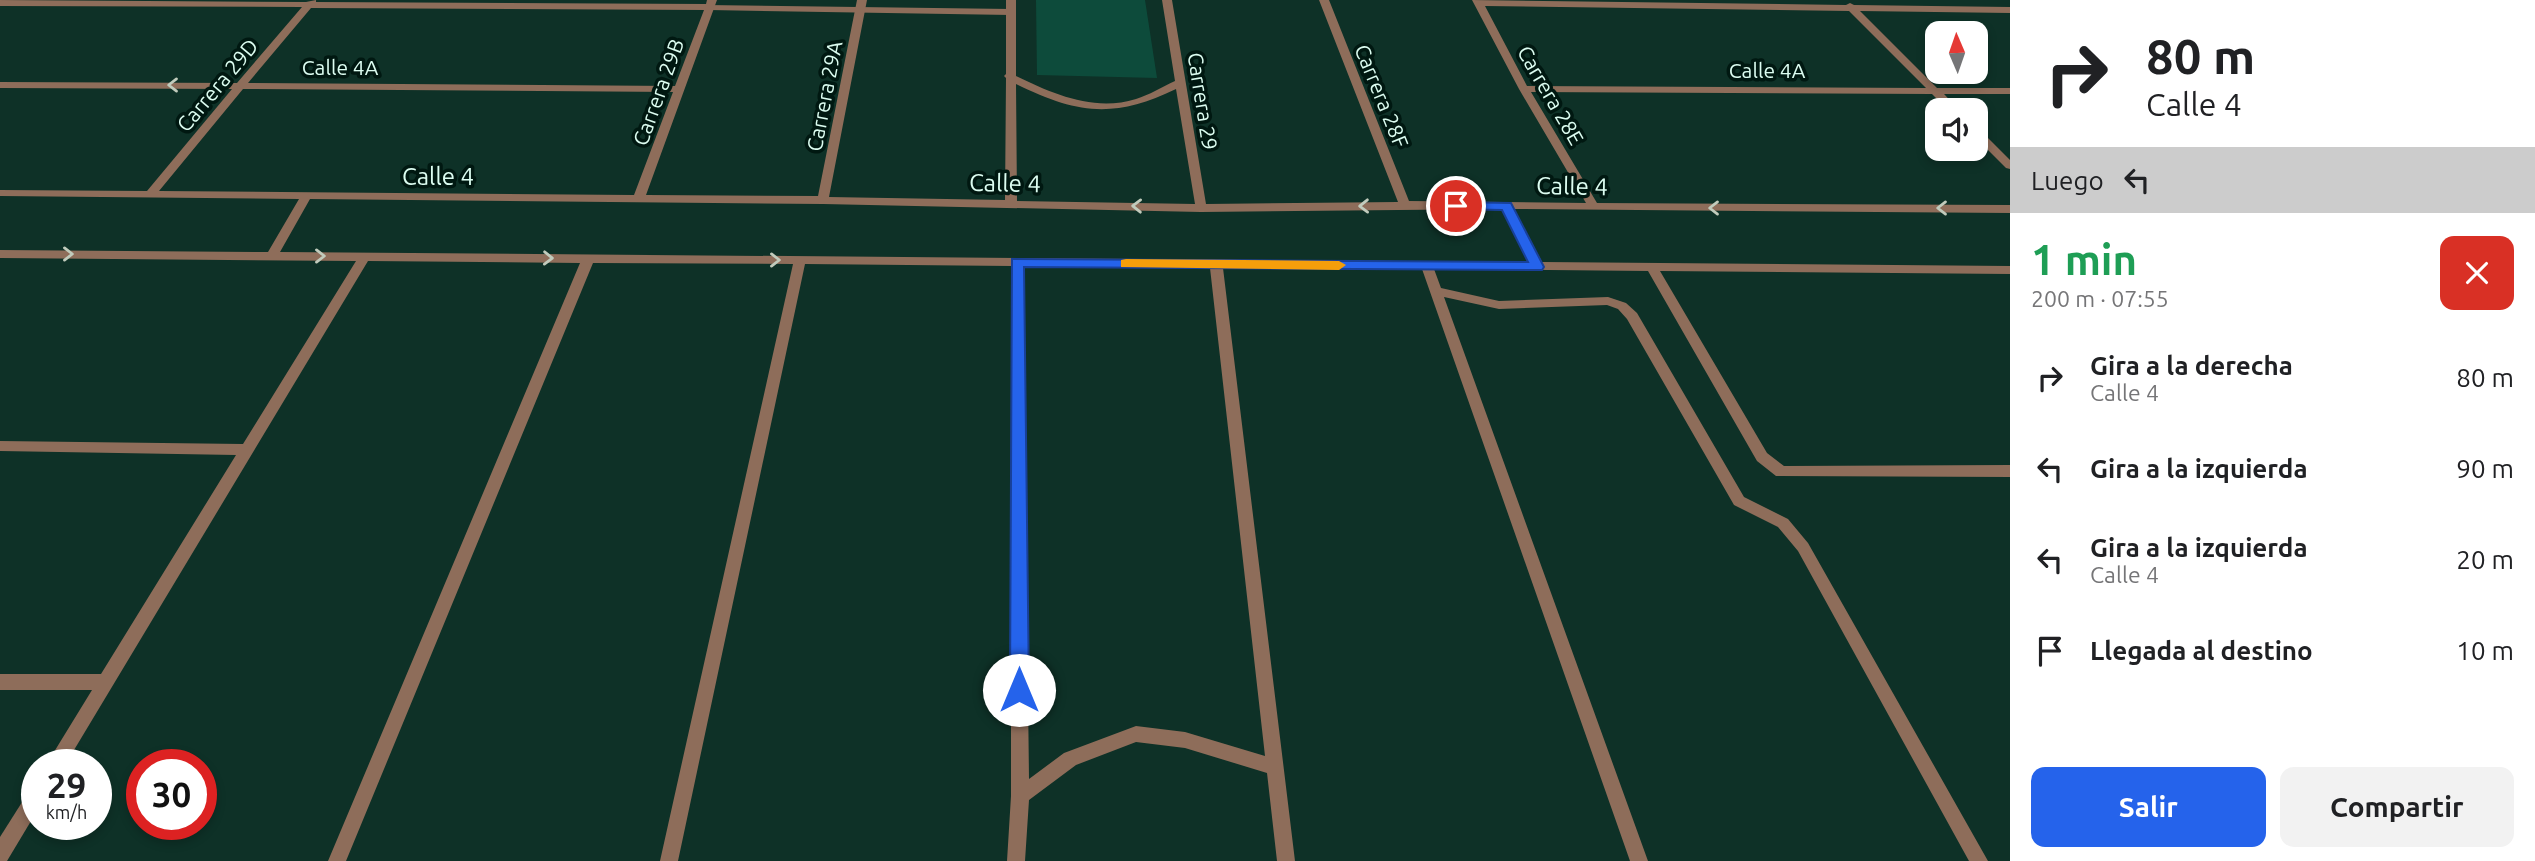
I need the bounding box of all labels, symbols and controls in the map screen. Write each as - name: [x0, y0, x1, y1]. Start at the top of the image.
- north arrow: [1925, 21, 1988, 84]
- map controls: [1925, 21, 1988, 161]
- icon: right: [2031, 28, 2122, 119]
- text: 80 m: [2146, 28, 2255, 83]
- street label: Carrera 29D: [171, 34, 263, 136]
- street label: Carrera 29B: [628, 35, 688, 149]
- street label: Carrera 29A: [802, 38, 847, 153]
- street label: Carrera 28F: [1350, 41, 1414, 151]
- street label: Carrera 28E: [1513, 41, 1589, 149]
- street label: Carrera 29: [1183, 51, 1223, 151]
- street label: Calle 4A: [302, 55, 379, 79]
- street label: Calle 4A: [1729, 58, 1806, 82]
- one-way arrow: [167, 77, 177, 93]
- text: Calle 4: [2146, 86, 2242, 122]
- button: sound: [1925, 98, 1988, 161]
- icon: left: [2118, 161, 2156, 199]
- street label: Calle 4: [402, 163, 474, 190]
- text: Luego: [2031, 166, 2104, 195]
- street label: Calle 4: [969, 169, 1041, 197]
- street label: Calle 4: [1536, 172, 1608, 200]
- pin: [1426, 176, 1486, 236]
- icon: arrive: [1437, 187, 1475, 225]
- one-way arrow: [1359, 198, 1369, 214]
- one-way arrow: [1131, 199, 1142, 214]
- one-way arrow: [1709, 200, 1719, 216]
- one-way arrow: [1936, 200, 1947, 216]
- text: 1 min: [2031, 236, 2137, 283]
- button: close: [2440, 236, 2514, 310]
- one-way arrow: [63, 246, 74, 262]
- one-way arrow: [315, 248, 326, 264]
- one-way arrow: [543, 250, 553, 266]
- one-way arrow: [770, 252, 781, 268]
- text: 200 m · 07:55: [2031, 286, 2169, 311]
- text: Gira a la derecha: [2090, 351, 2293, 380]
- icon: right: [2031, 359, 2069, 397]
- text: 80 m: [2456, 363, 2514, 392]
- text: Calle 4: [2090, 380, 2159, 405]
- icon: left: [2031, 450, 2069, 488]
- text: Gira a la izquierda: [2090, 454, 2308, 483]
- text: 90 m: [2456, 454, 2514, 483]
- text: Gira a la izquierda: [2090, 533, 2308, 562]
- icon: left: [2031, 541, 2069, 579]
- text: 20 m: [2456, 545, 2514, 574]
- text: Calle 4: [2090, 562, 2159, 587]
- icon: arrive: [2031, 632, 2069, 670]
- text: Llegada al destino: [2090, 636, 2313, 665]
- text: 10 m: [2456, 636, 2514, 665]
- position arrow: [982, 653, 1056, 727]
- speed limit sign: 30: [126, 749, 217, 840]
- text: 29: [47, 765, 86, 805]
- button: Salir: [2031, 767, 2266, 847]
- button: Compartir: [2280, 767, 2514, 847]
- text: km/h: [46, 802, 87, 822]

